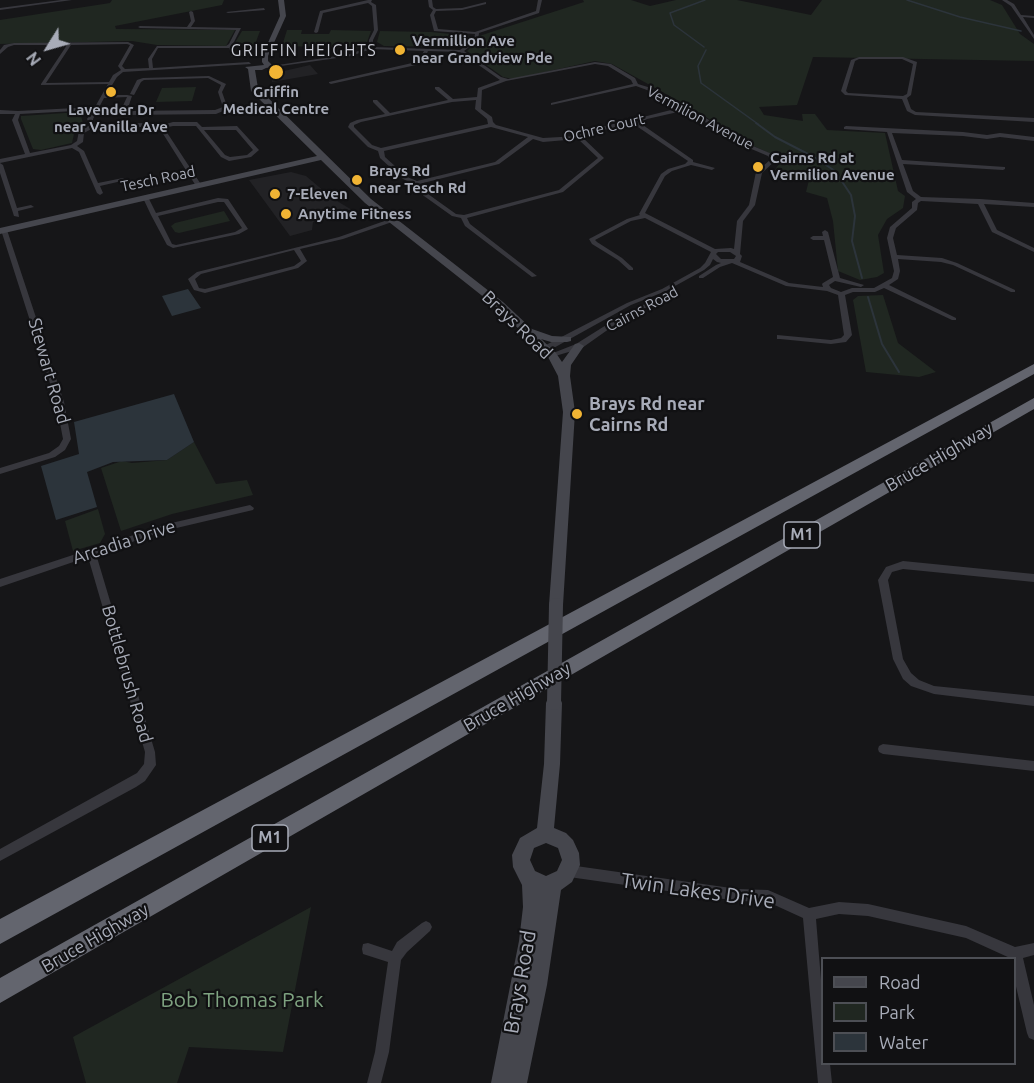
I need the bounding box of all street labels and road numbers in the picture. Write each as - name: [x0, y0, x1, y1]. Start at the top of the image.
- street label: Vermilion Avenue: [643, 82, 757, 154]
- street label: Ochre Court: [562, 110, 646, 146]
- street label: Tesch Road: [119, 162, 197, 196]
- street label: Cairns Road: [603, 282, 681, 336]
- street label: Brays Road: [477, 286, 557, 364]
- street label: Stewart Road: [24, 316, 74, 426]
- street label: Bruce Highway: [882, 418, 996, 496]
- street label: Arcadia Drive: [70, 515, 178, 569]
- road number: M1: [784, 522, 820, 548]
- street label: Bottlebrush Road: [97, 603, 157, 745]
- street label: Bruce Highway: [460, 658, 574, 736]
- road number: M1: [252, 825, 288, 851]
- street label: Twin Lakes Drive: [619, 868, 777, 914]
- street label: Bruce Highway: [38, 899, 152, 977]
- street label: Brays Road: [499, 928, 541, 1036]

